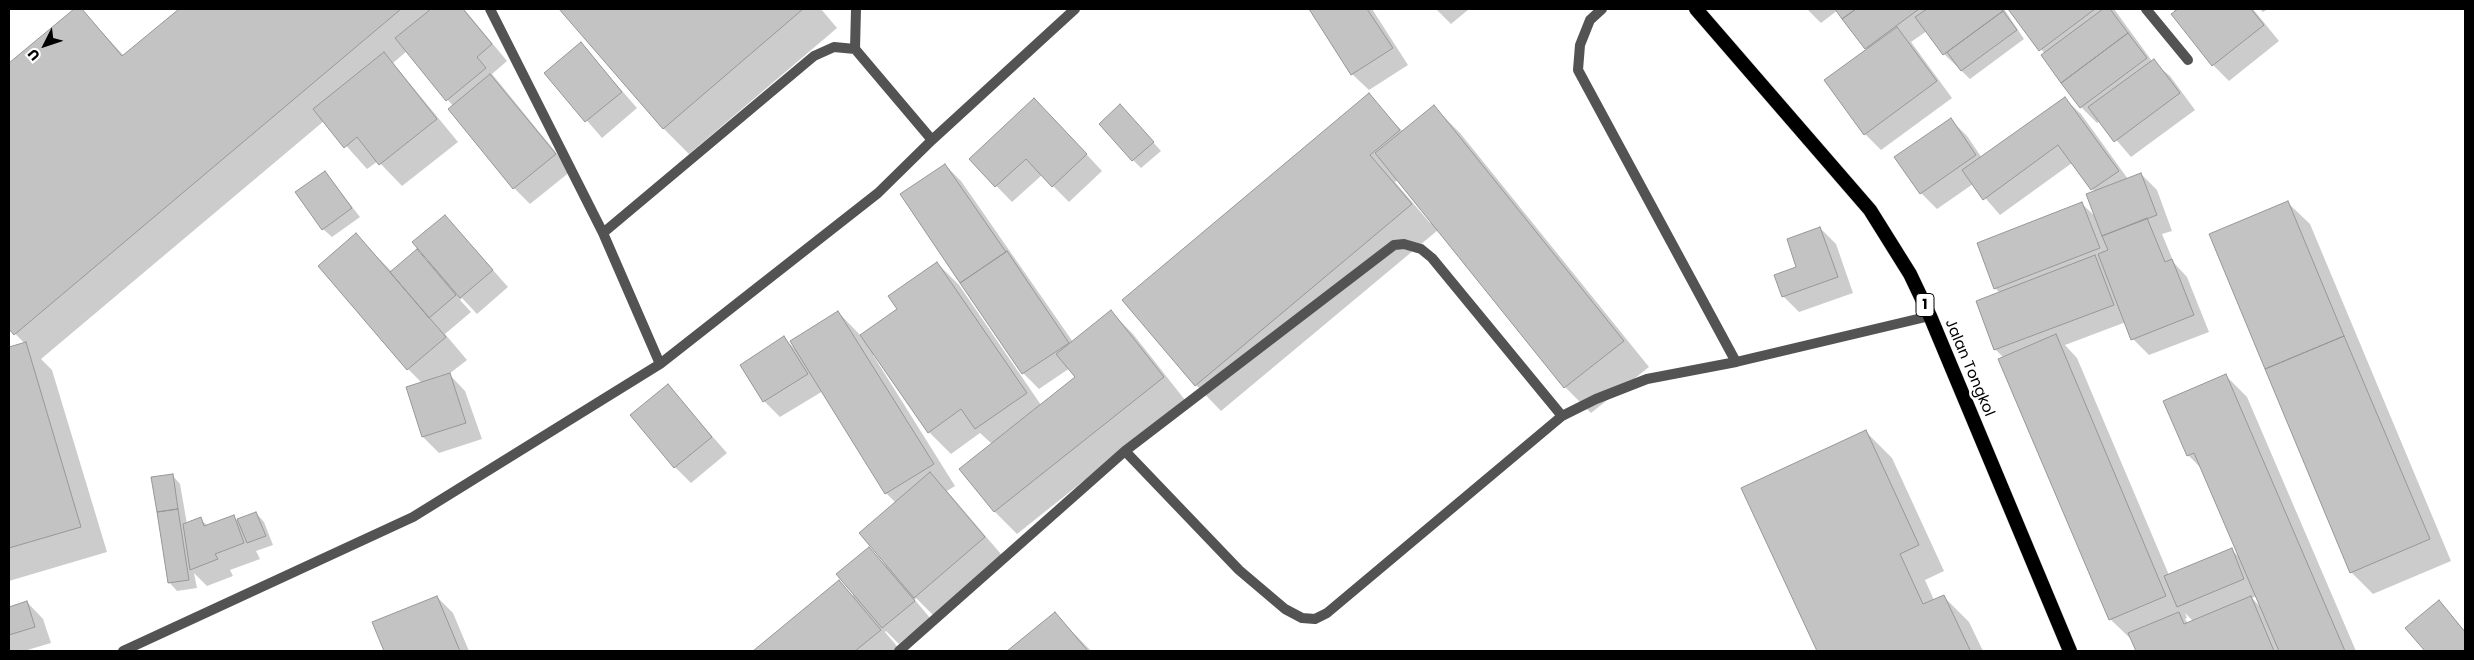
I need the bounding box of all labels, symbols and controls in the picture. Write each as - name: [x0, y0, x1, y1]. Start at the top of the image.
- north arrow: [20, 20, 70, 70]
- text: U: [23, 45, 44, 65]
- road number: 1: [1916, 294, 1934, 316]
- street label: Jalan Tongkol: [1940, 317, 1998, 419]

